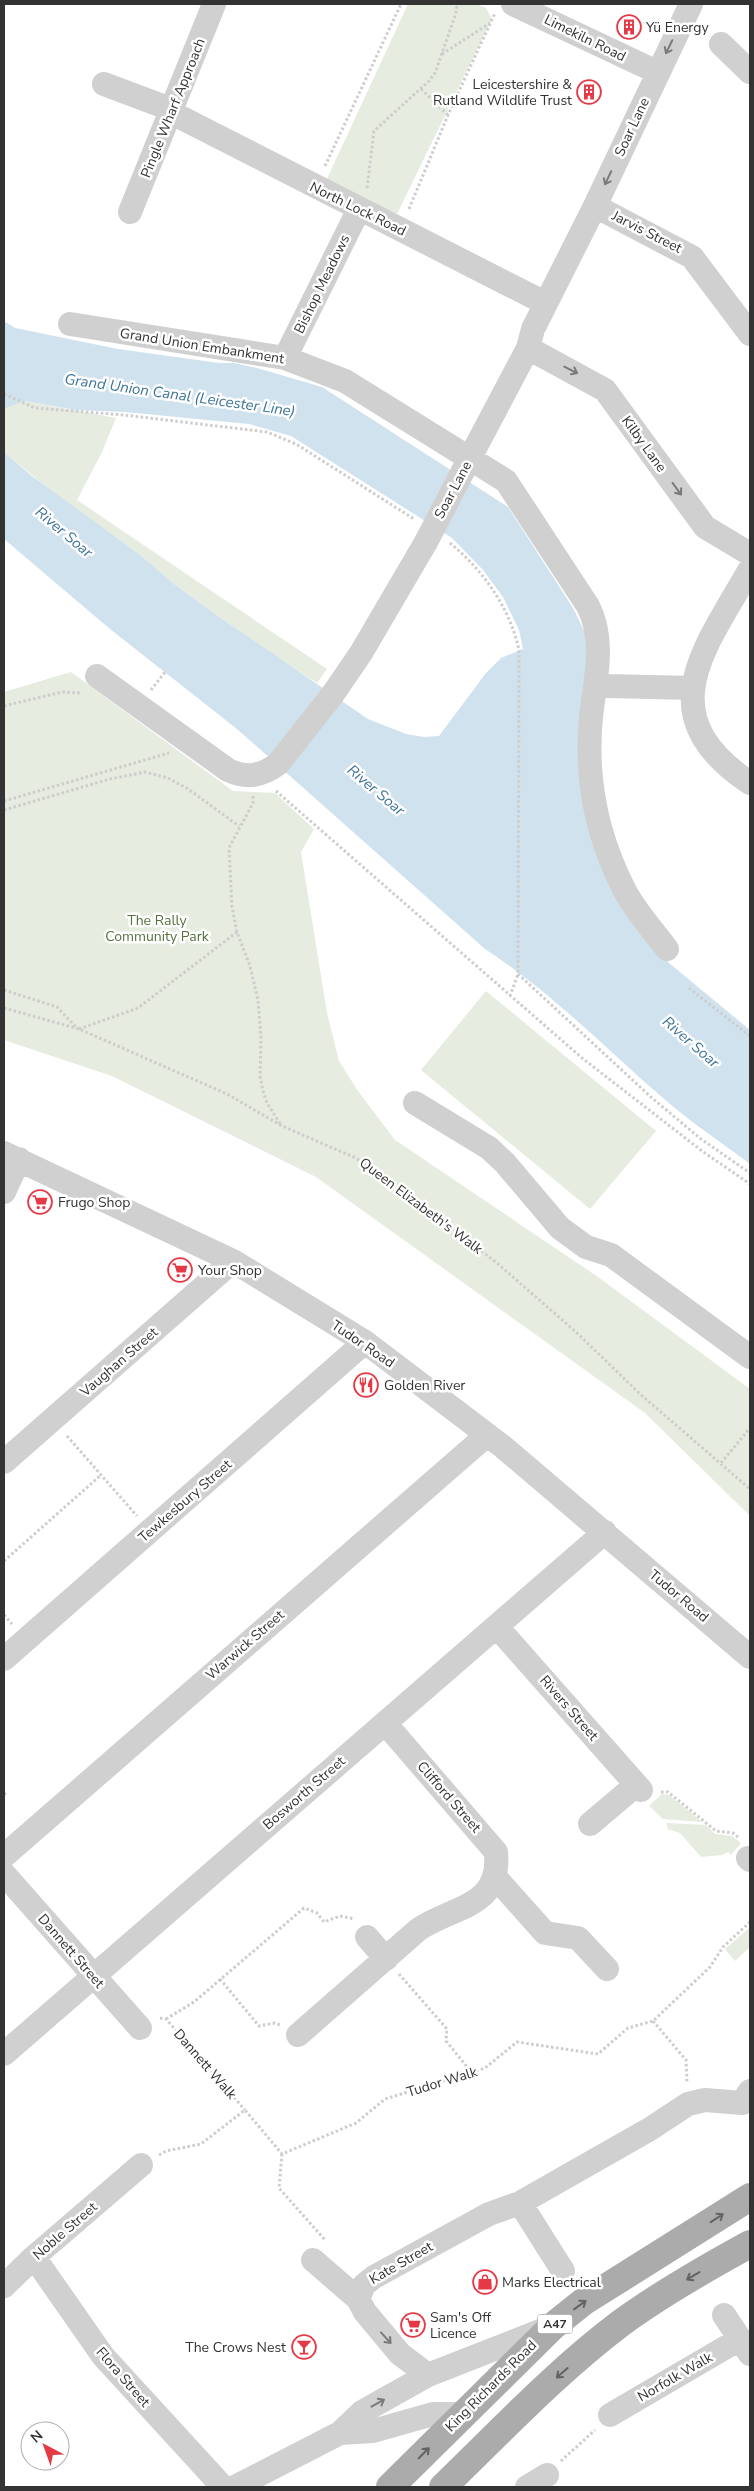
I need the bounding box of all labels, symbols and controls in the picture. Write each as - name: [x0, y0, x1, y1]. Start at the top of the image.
- street label: Limekiln Road: [541, 10, 629, 66]
- building icon: Yü Energy: [616, 14, 642, 40]
- place label: Yü Energy: [645, 18, 709, 37]
- street label: Pingle Wharf Approach: [136, 35, 210, 181]
- one-way arrow: [664, 40, 674, 55]
- place label: Leicestershire & Rutland Wildlife Trust: [433, 75, 572, 110]
- building icon: Leicestershire & Rutland Wildlife Trust: [576, 79, 602, 105]
- street label: Soar Lane: [610, 95, 654, 159]
- one-way arrow: [603, 170, 612, 185]
- street label: North Lock Road: [307, 177, 409, 241]
- street label: Jarvis Street: [608, 206, 685, 258]
- street label: Bishop Meadows: [290, 231, 354, 337]
- street label: Grand Union Embankment: [119, 324, 286, 368]
- one-way arrow: [563, 366, 578, 375]
- water label: Grand Union Canal (Leicester Line): [63, 369, 297, 421]
- street label: Kilby Lane: [617, 412, 671, 476]
- street label: Soar Lane: [430, 458, 476, 522]
- one-way arrow: [672, 482, 683, 495]
- water label: River Soar: [31, 502, 97, 562]
- water label: River Soar: [343, 760, 409, 820]
- park label: The Rally Community Park: [105, 911, 210, 946]
- water label: River Soar: [658, 1012, 724, 1073]
- street label: Queen Elizabeth's Walk: [356, 1153, 487, 1259]
- supermarket icon: Frugo Shop: [27, 1189, 53, 1215]
- place label: Frugo Shop: [58, 1193, 131, 1212]
- supermarket icon: Your Shop: [167, 1257, 193, 1283]
- place label: Your Shop: [197, 1261, 262, 1280]
- street label: Tudor Road: [328, 1316, 398, 1372]
- street label: Vaughan Street: [75, 1323, 162, 1402]
- restaurant icon: Golden River: [353, 1372, 379, 1398]
- place label: Golden River: [384, 1376, 465, 1395]
- street label: Tewkesbury Street: [134, 1455, 236, 1547]
- street label: Tudor Road: [645, 1565, 713, 1627]
- street label: Warwick Street: [202, 1606, 288, 1684]
- street label: Rivers Street: [535, 1671, 603, 1745]
- street label: Bosworth Street: [259, 1752, 349, 1834]
- street label: Clifford Street: [413, 1757, 485, 1837]
- street label: Dannett Street: [33, 1910, 109, 1992]
- street label: Dannett Walk: [169, 2025, 242, 2104]
- street label: Tudor Walk: [404, 2062, 481, 2102]
- street label: Noble Street: [29, 2198, 101, 2264]
- one-way arrow: [710, 2213, 724, 2223]
- street label: Kate Street: [366, 2237, 436, 2289]
- shop icon: Marks Electrical: [472, 2269, 498, 2295]
- one-way arrow: [686, 2272, 700, 2282]
- place label: Marks Electrical: [502, 2273, 602, 2292]
- one-way arrow: [573, 2300, 587, 2310]
- place label: Sam's Off Licence: [430, 2308, 492, 2343]
- supermarket icon: Sam's Off Licence: [400, 2312, 426, 2338]
- road number: A47: [538, 2314, 572, 2334]
- one-way arrow: [380, 2332, 392, 2345]
- bar icon: The Crows Nest: [291, 2334, 317, 2360]
- street label: King Richards Road: [441, 2336, 541, 2436]
- place label: The Crows Nest: [185, 2338, 286, 2357]
- street label: Flora Street: [92, 2343, 154, 2411]
- street label: Norfolk Walk: [634, 2347, 717, 2406]
- one-way arrow: [556, 2367, 569, 2378]
- one-way arrow: [370, 2398, 385, 2408]
- north arrow: [20, 2421, 70, 2471]
- text: N: [27, 2426, 47, 2447]
- one-way arrow: [418, 2446, 430, 2459]

